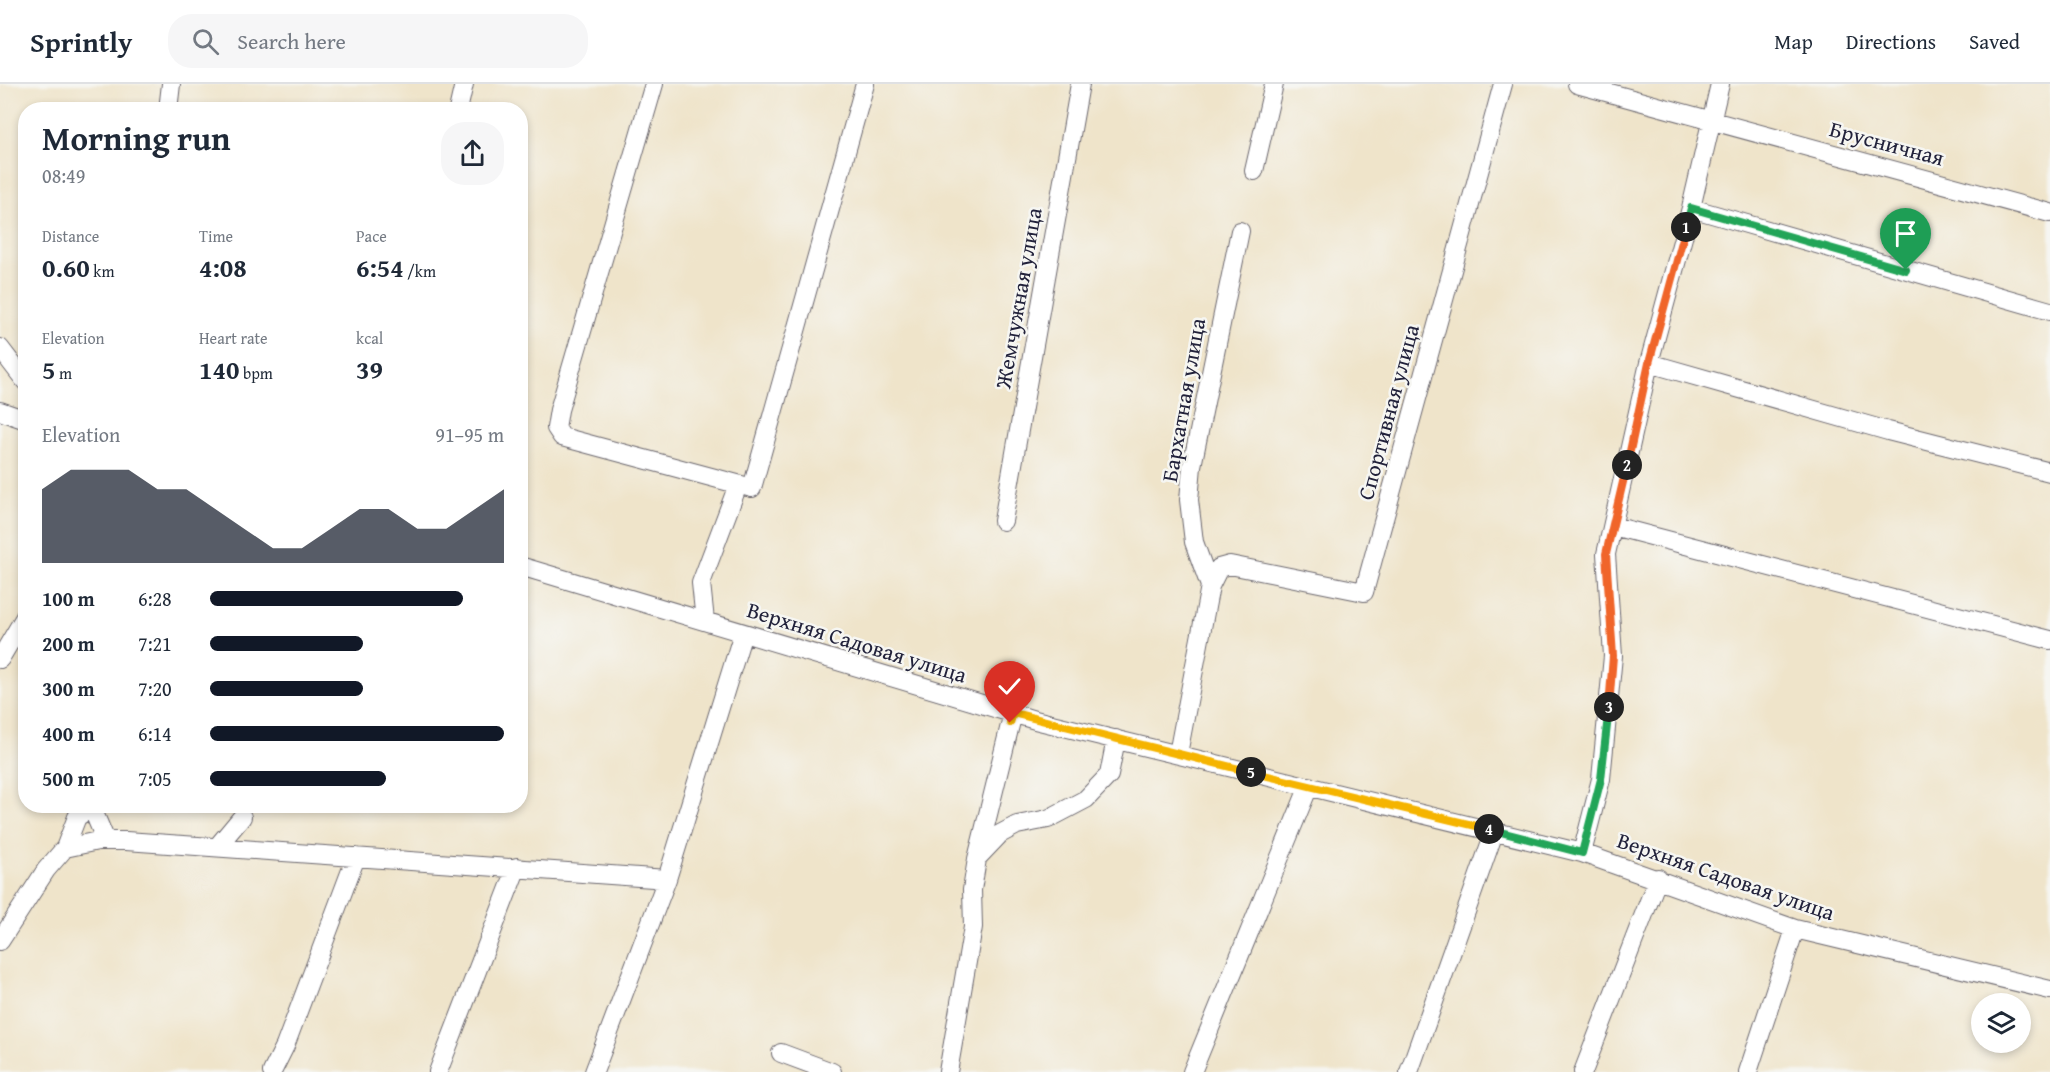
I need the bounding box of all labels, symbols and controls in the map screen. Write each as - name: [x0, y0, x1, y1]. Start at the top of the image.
- search box: [168, 14, 588, 68]
- text: Sprintly: [30, 21, 132, 62]
- icon: search: [189, 25, 222, 58]
- text: Search here: [237, 25, 346, 57]
- text: Map: [1774, 26, 1813, 57]
- text: Directions: [1846, 26, 1936, 57]
- text: Saved: [1969, 26, 2020, 57]
- street label: Брусничная: [1826, 112, 1948, 174]
- text: Morning run: [42, 114, 231, 162]
- button: share: [441, 122, 504, 185]
- text: 08:49: [42, 161, 85, 190]
- street label: Жемчужная улица: [986, 204, 1050, 392]
- pin: [1880, 208, 1931, 270]
- pin: 1: [1671, 212, 1701, 242]
- text: 1: [1682, 215, 1690, 239]
- icon: arrive: [1889, 217, 1922, 250]
- text: Distance: [42, 224, 99, 248]
- text: Time: [199, 224, 233, 248]
- text: Pace: [356, 224, 387, 248]
- text: 0.60: [42, 248, 90, 287]
- text: 4:08: [199, 248, 247, 287]
- text: 6:54: [356, 248, 404, 287]
- text: km: [90, 259, 114, 283]
- text: /km: [404, 259, 436, 283]
- street label: Бархатная улица: [1153, 315, 1213, 484]
- street label: Спортивная улица: [1349, 320, 1427, 503]
- text: Elevation: [42, 326, 105, 350]
- text: Heart rate: [199, 326, 268, 350]
- text: kcal: [356, 326, 383, 350]
- text: 5: [42, 350, 55, 389]
- text: 140: [199, 350, 239, 389]
- text: 39: [356, 350, 383, 389]
- text: m: [55, 361, 72, 385]
- text: bpm: [239, 361, 273, 385]
- text: Elevation: [42, 420, 120, 449]
- text: 91–95 m: [435, 420, 504, 449]
- pin: 2: [1612, 450, 1642, 480]
- text: 2: [1623, 453, 1631, 477]
- text: 100 m: [42, 584, 95, 613]
- text: 6:28: [138, 584, 172, 613]
- street label: Верхняя Садовая улица: [743, 593, 971, 691]
- text: 200 m: [42, 629, 95, 658]
- text: 7:21: [138, 629, 172, 658]
- pin: [984, 661, 1035, 723]
- icon: check: [993, 670, 1026, 703]
- text: 300 m: [42, 674, 95, 703]
- text: 7:20: [138, 674, 172, 703]
- pin: 3: [1594, 692, 1624, 722]
- text: 3: [1605, 695, 1613, 719]
- text: 400 m: [42, 719, 95, 748]
- text: 6:14: [138, 719, 172, 748]
- pin: 5: [1236, 757, 1266, 787]
- text: 5: [1247, 760, 1255, 784]
- text: 500 m: [42, 764, 95, 793]
- text: 7:05: [138, 764, 172, 793]
- pin: 4: [1474, 814, 1504, 844]
- text: 4: [1485, 817, 1493, 841]
- street label: Верхняя Садовая улица: [1613, 824, 1839, 928]
- map controls: [1971, 993, 2031, 1053]
- button: layers: [1971, 993, 2031, 1053]

